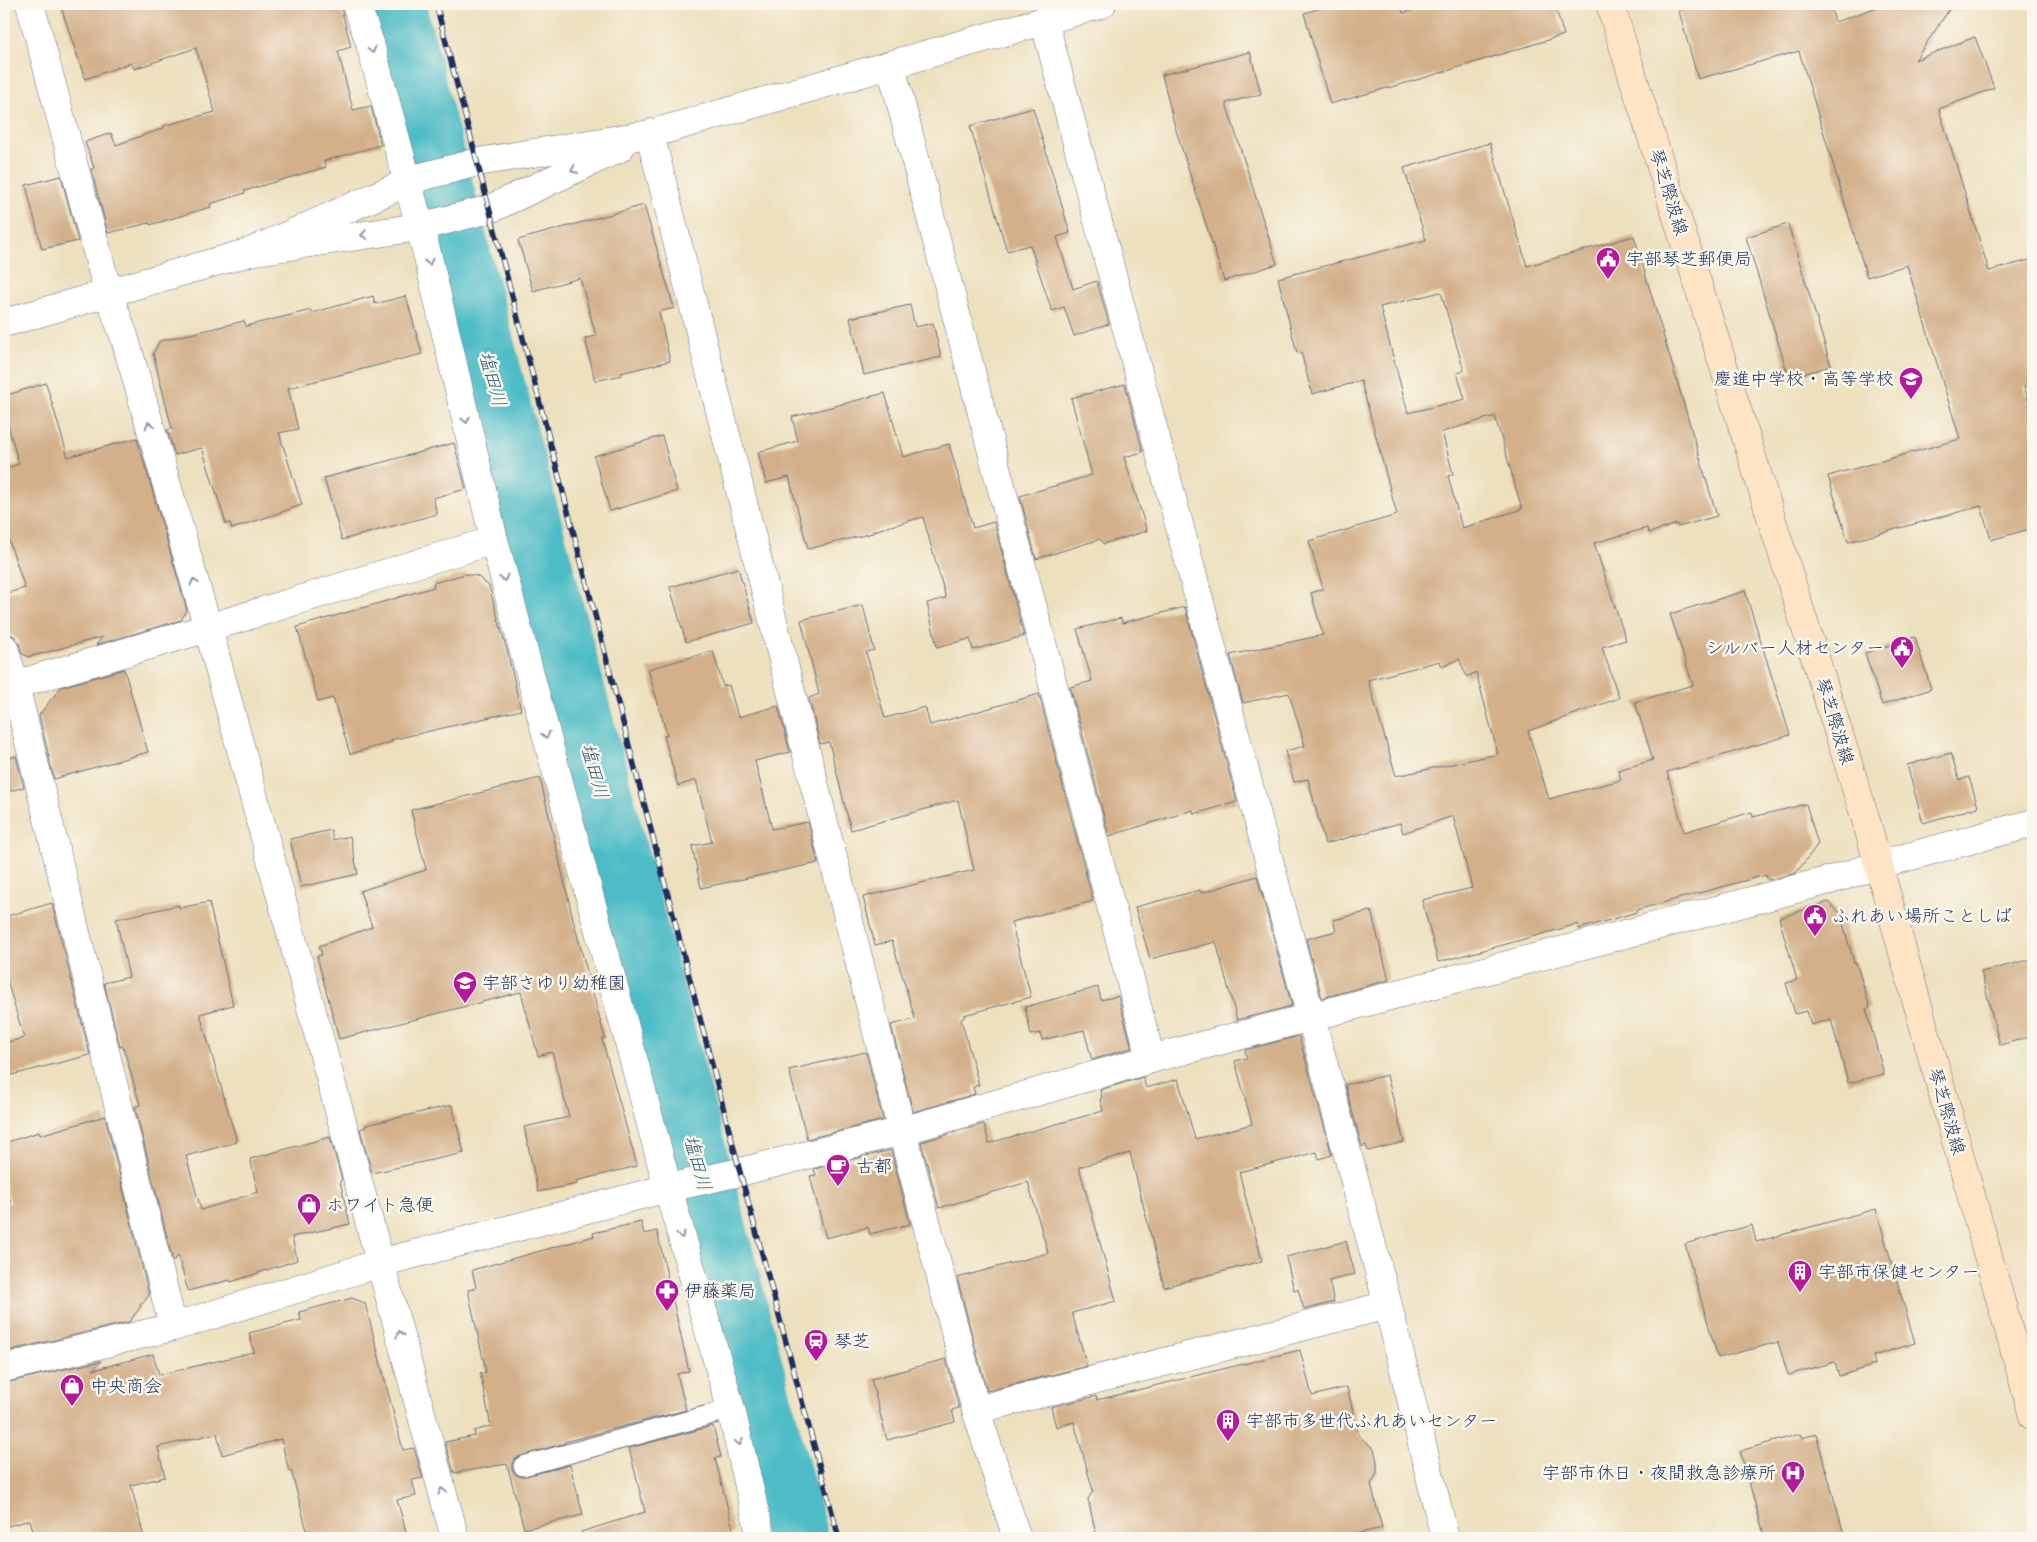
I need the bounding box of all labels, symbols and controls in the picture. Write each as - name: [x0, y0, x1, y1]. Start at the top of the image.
- one-way arrow: [366, 45, 377, 54]
- street label: 琴芝際波線: [1645, 146, 1693, 238]
- one-way arrow: [570, 163, 579, 174]
- one-way arrow: [360, 230, 369, 240]
- public building icon: 宇部琴芝郵便局: [1595, 246, 1621, 280]
- place label: 宇部琴芝郵便局: [1626, 248, 1752, 270]
- one-way arrow: [423, 258, 434, 267]
- water label: 塩田川: [475, 348, 511, 410]
- school or university icon: 慶進中学校・高等学校: [1898, 366, 1924, 400]
- place label: 慶進中学校・高等学校: [1714, 368, 1894, 390]
- one-way arrow: [460, 416, 471, 425]
- one-way arrow: [145, 422, 155, 430]
- one-way arrow: [499, 574, 509, 582]
- one-way arrow: [190, 578, 200, 586]
- public building icon: シルバー人材センター: [1889, 635, 1915, 669]
- place label: シルバー人材センター: [1706, 637, 1884, 659]
- street label: 琴芝際波線: [1811, 675, 1859, 767]
- one-way arrow: [541, 731, 551, 739]
- water label: 塩田川: [577, 740, 613, 802]
- public building icon: ふれあい場所ことしば: [1802, 903, 1828, 937]
- place label: ふれあい場所ことしば: [1832, 905, 2012, 927]
- school or university icon: 宇部さゆり幼稚園: [452, 970, 478, 1004]
- place label: 宇部さゆり幼稚園: [482, 972, 626, 994]
- street label: 琴芝際波線: [1924, 1065, 1970, 1157]
- water label: 塩田川: [680, 1132, 716, 1194]
- cafe icon: 古都: [825, 1153, 851, 1187]
- place label: 古都: [856, 1155, 892, 1177]
- shop icon: ホワイト急便: [296, 1192, 322, 1226]
- place label: ホワイト急便: [326, 1194, 434, 1216]
- one-way arrow: [676, 1230, 686, 1238]
- building icon: 宇部市保健センター: [1787, 1259, 1813, 1293]
- place label: 宇部市保健センター: [1818, 1261, 1979, 1283]
- pharmacy icon: 伊藤薬局: [654, 1278, 680, 1312]
- place label: 伊藤薬局: [684, 1280, 756, 1302]
- station icon: 琴芝: [803, 1328, 829, 1362]
- place label: 琴芝: [834, 1330, 870, 1352]
- one-way arrow: [395, 1331, 405, 1339]
- shop icon: 中央商会: [59, 1373, 85, 1407]
- place label: 中央商会: [90, 1375, 162, 1397]
- building icon: 宇部市多世代ふれあいセンター: [1215, 1408, 1241, 1442]
- place label: 宇部市多世代ふれあいセンター: [1246, 1410, 1497, 1432]
- one-way arrow: [733, 1438, 744, 1447]
- hospital icon: 宇部市休日・夜間救急診療所: [1780, 1460, 1806, 1494]
- place label: 宇部市休日・夜間救急診療所: [1542, 1462, 1776, 1484]
- one-way arrow: [437, 1487, 448, 1496]

